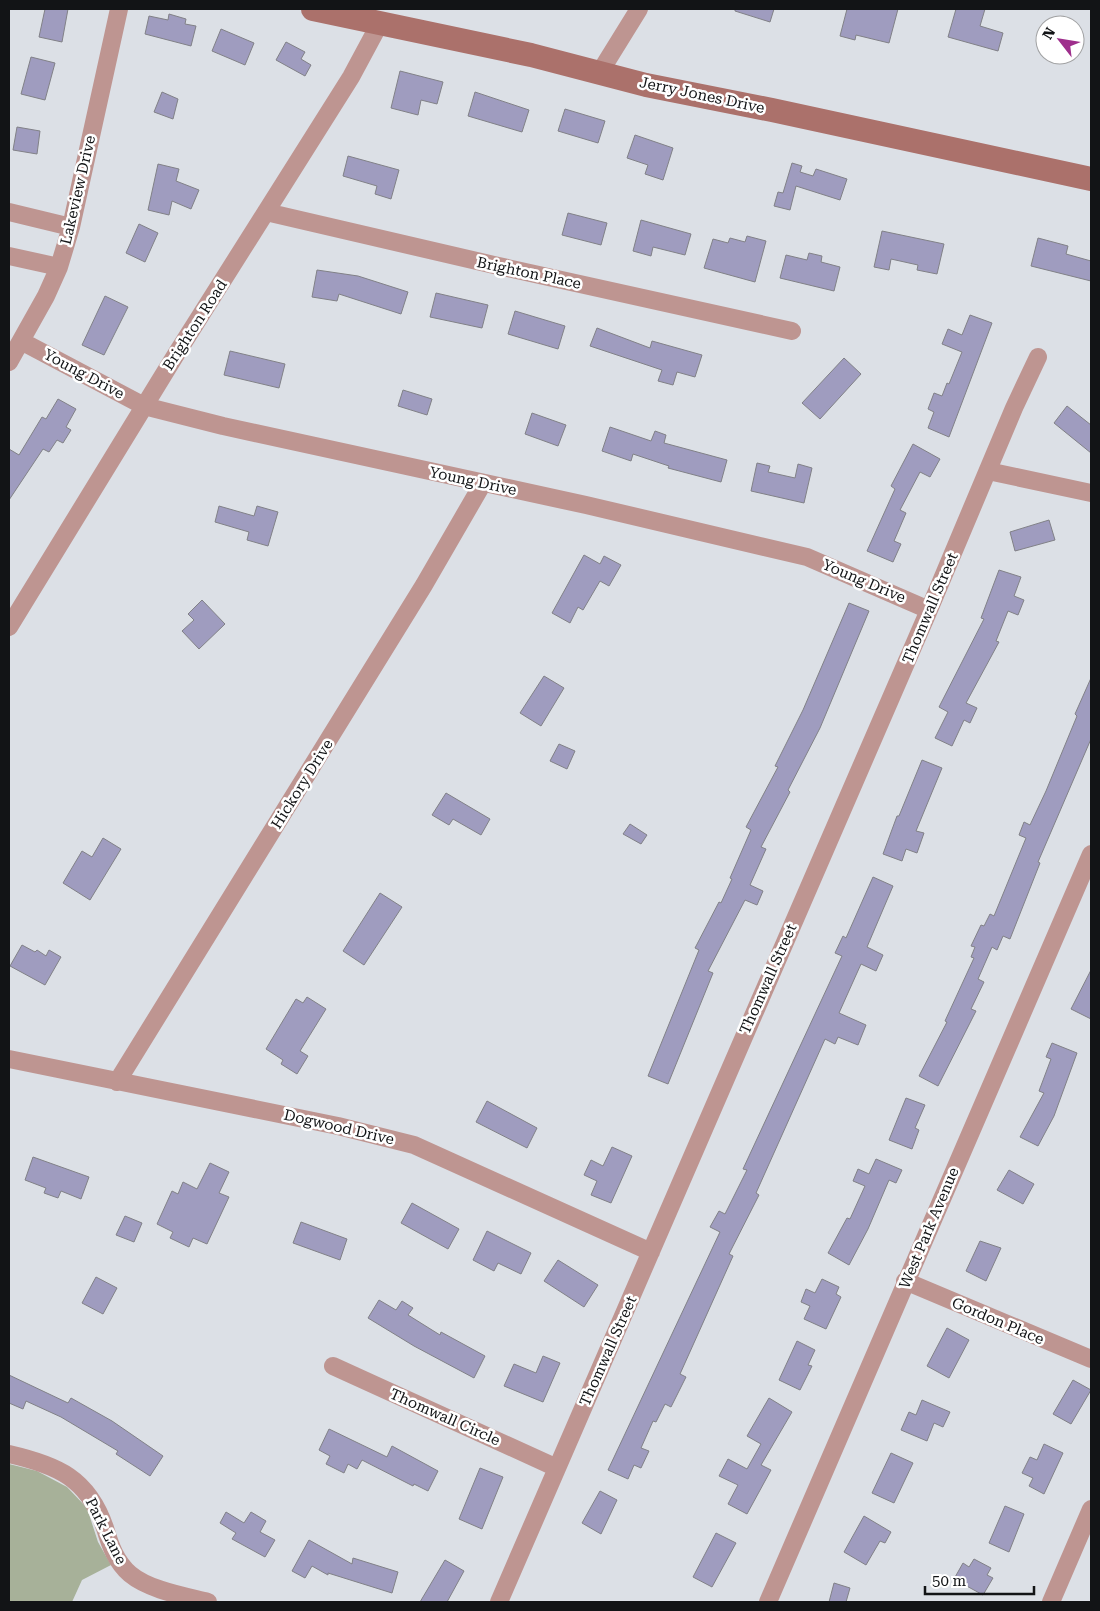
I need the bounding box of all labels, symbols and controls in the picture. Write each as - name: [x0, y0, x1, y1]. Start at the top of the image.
- north arrow: [1035, 15, 1085, 65]
- text: N: [1039, 24, 1059, 42]
- street label: Jerry Jones Drive: [638, 73, 766, 117]
- street label: Lakeview Drive: [57, 134, 99, 246]
- street label: Brighton Place: [475, 253, 583, 293]
- street label: Brighton Road: [159, 276, 231, 374]
- street label: Young Drive: [41, 345, 127, 403]
- street label: Young Drive: [428, 463, 518, 499]
- street label: Thomwall Street: [898, 549, 962, 666]
- street label: Young Drive: [820, 555, 908, 607]
- street label: Hickory Drive: [267, 736, 337, 832]
- street label: Thomwall Street: [736, 921, 801, 1037]
- street label: Dogwood Drive: [282, 1106, 396, 1148]
- street label: West Park Avenue: [895, 1165, 963, 1291]
- street label: Thomwall Street: [576, 1293, 641, 1409]
- street label: Gordon Place: [949, 1294, 1047, 1348]
- street label: Thomwall Circle: [387, 1385, 503, 1449]
- street label: Park Lane: [82, 1495, 130, 1567]
- scale bar: [925, 1564, 1034, 1596]
- text: 50 m: [932, 1572, 967, 1590]

